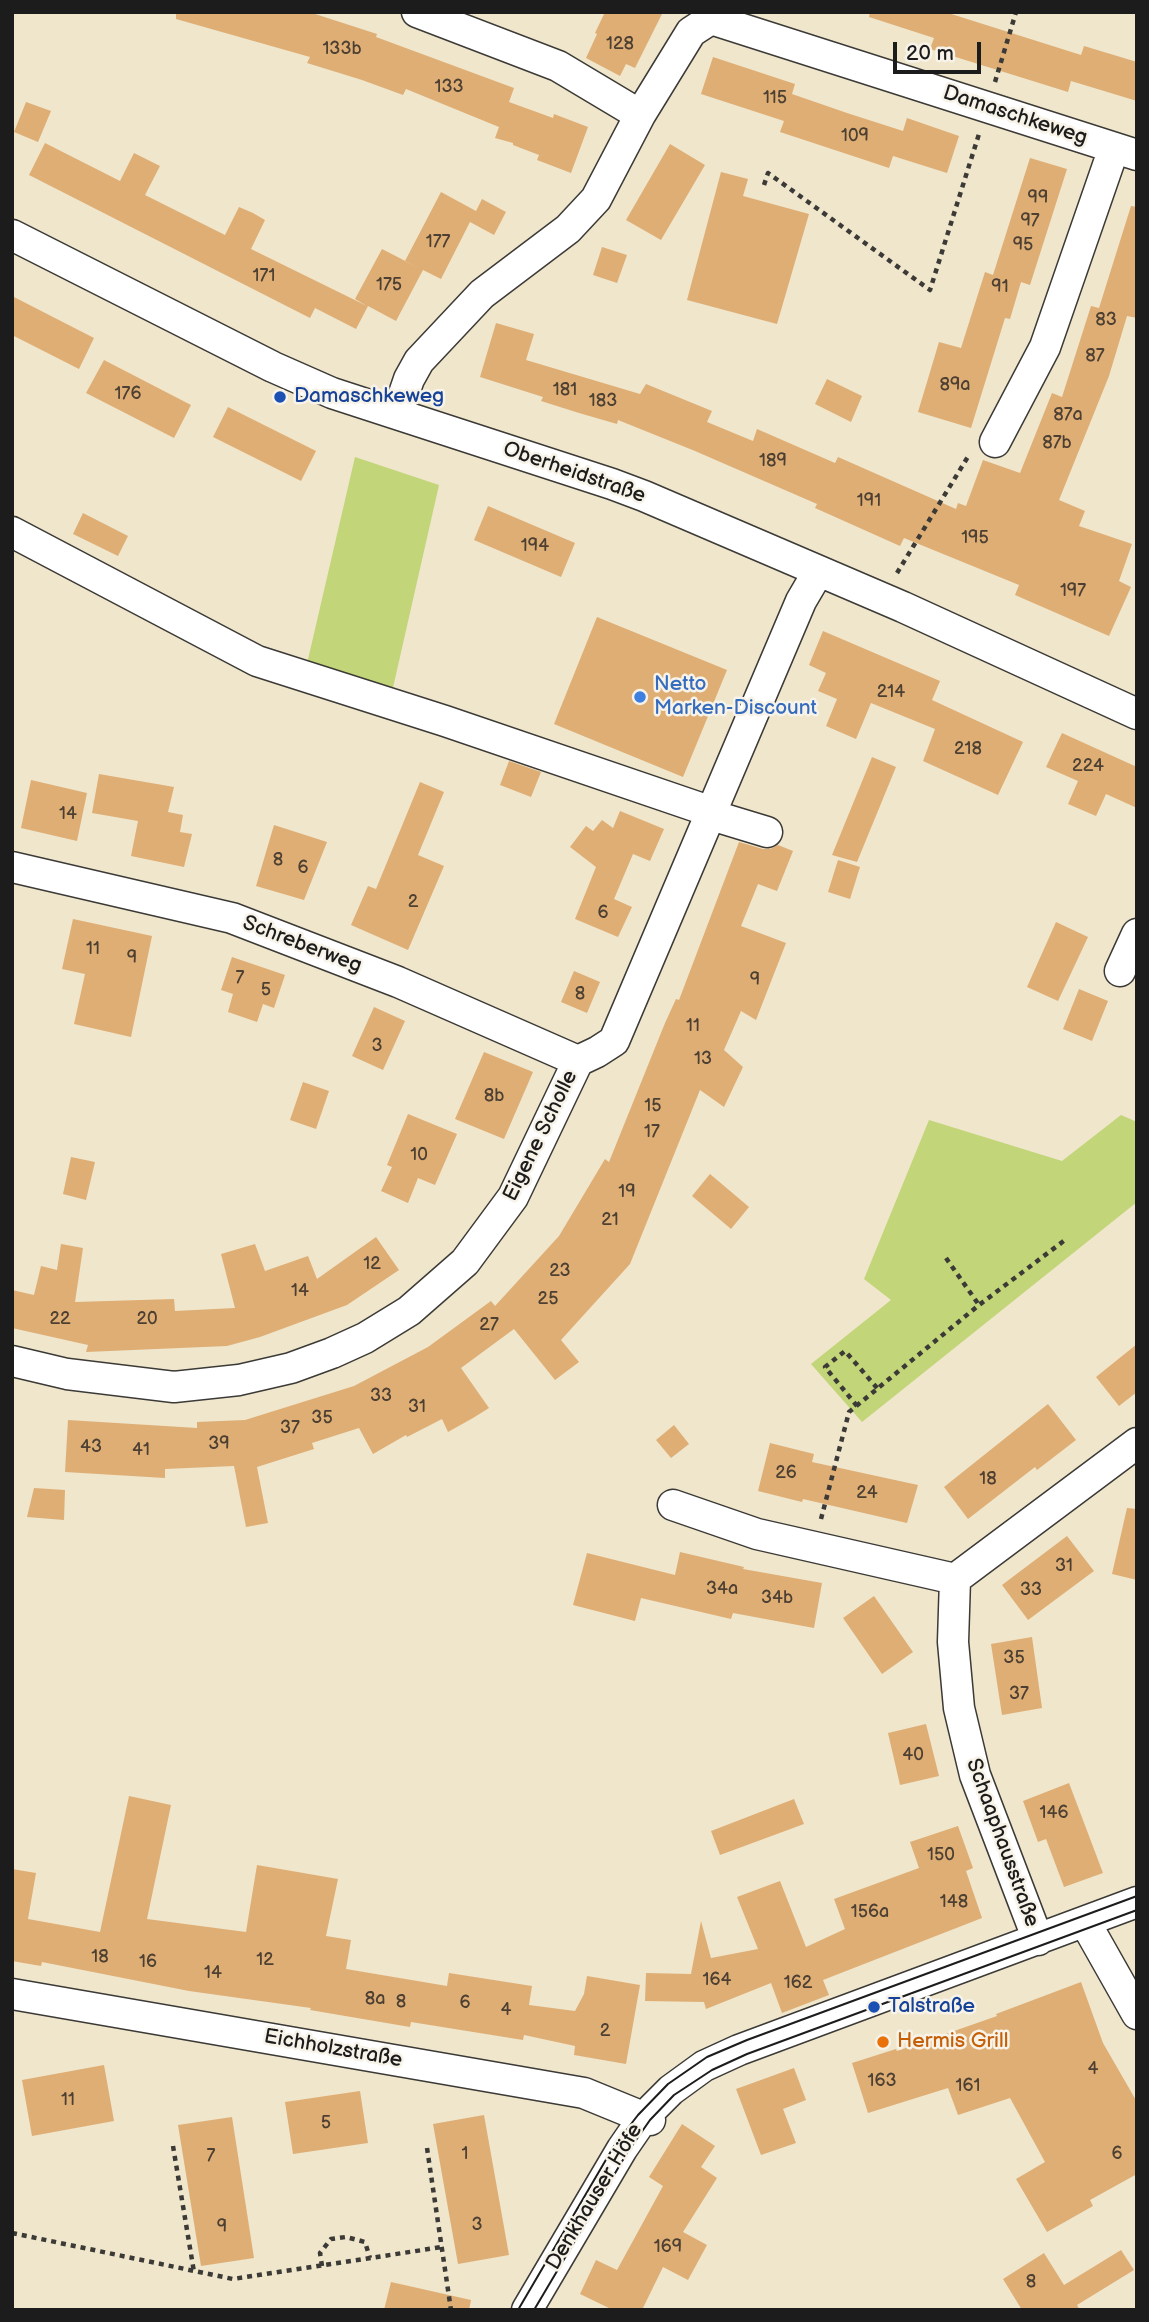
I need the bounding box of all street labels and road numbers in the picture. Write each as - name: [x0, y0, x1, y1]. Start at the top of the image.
- street label: Damaschkeweg: [940, 81, 1090, 151]
- street label: Oberheidstraße: [499, 437, 649, 509]
- street label: Schreberweg: [239, 911, 365, 979]
- street label: Eigene Scholle: [498, 1066, 584, 1206]
- street label: Schaaphausstraße: [960, 1755, 1044, 1931]
- street label: Eichholzstraße: [262, 2024, 404, 2074]
- street label: Denkhauser Höfe: [541, 2119, 649, 2275]

